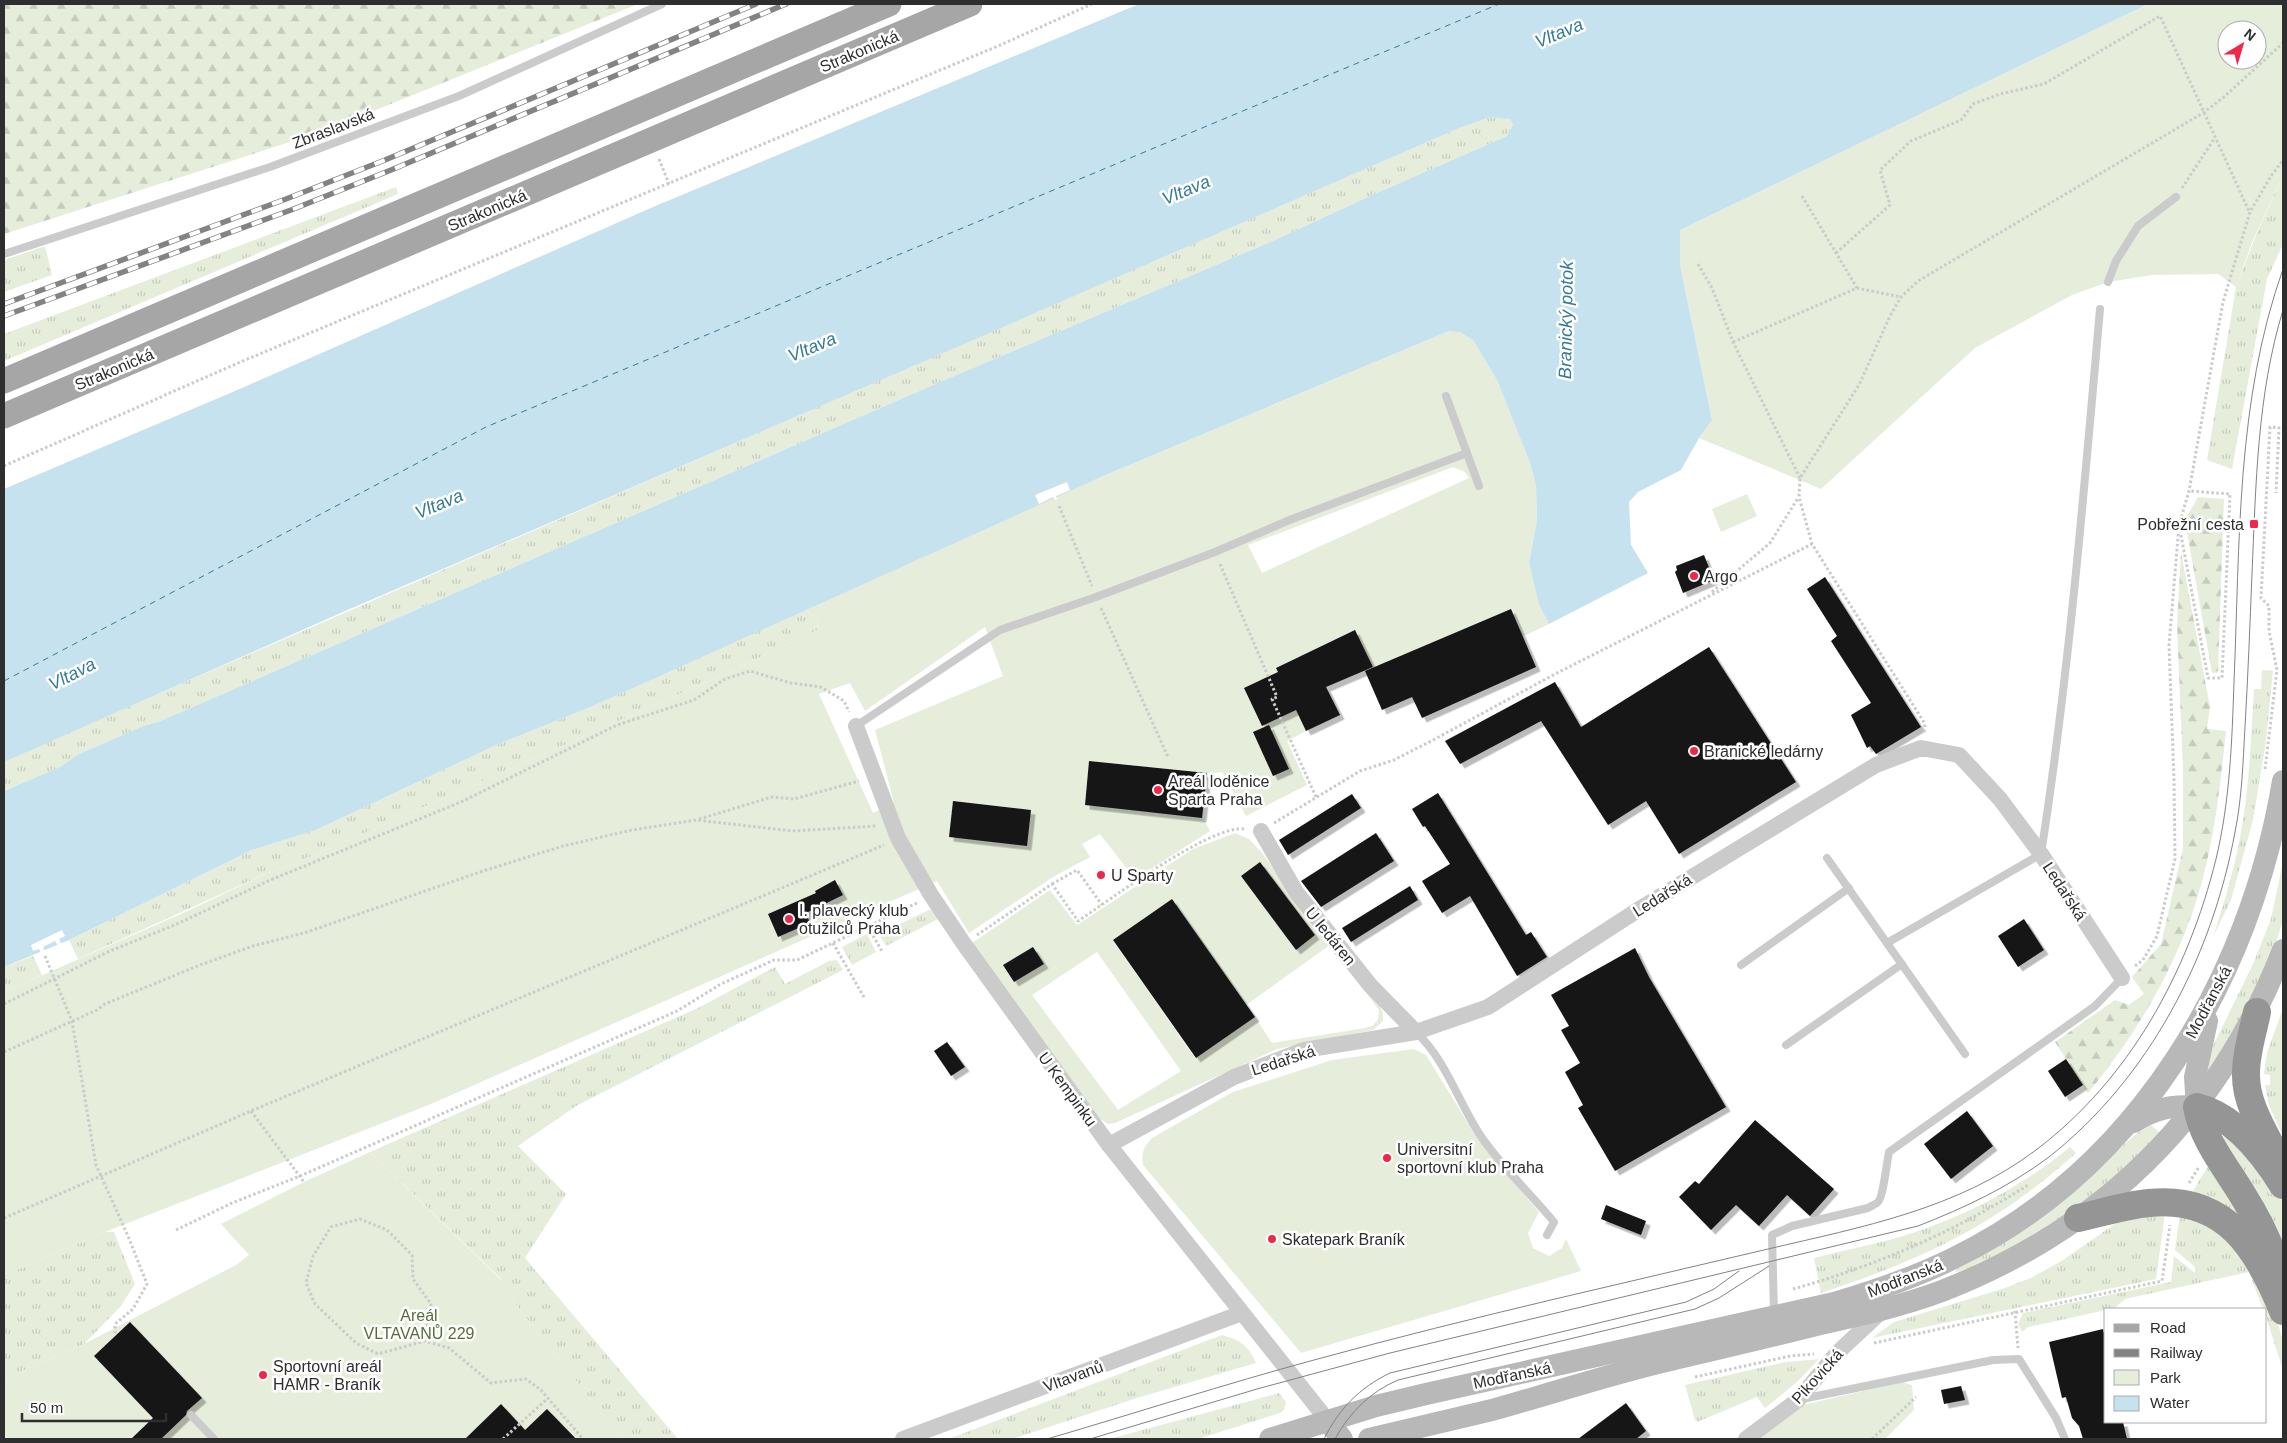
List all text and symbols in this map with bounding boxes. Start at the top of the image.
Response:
water label: Vltava [1532,14,1586,52]
north arrow [2217,20,2267,70]
text: N [2241,25,2259,44]
street label: Strakonická [817,27,901,76]
street label: Zbraslavská [290,105,377,152]
water label: Vltava [1159,171,1213,209]
street label: Strakonická [445,186,529,235]
water label: Branický potok [1555,260,1577,379]
water label: Vltava [785,328,839,366]
street label: Strakonická [72,345,156,394]
water label: Vltava [412,485,466,523]
place label: Pobřežní cesta [2137,516,2244,533]
marker: Pobřežní cesta [2248,518,2260,530]
place label: Argo [1704,568,1738,585]
marker: Argo [1688,570,1700,582]
water label: Vltava [45,654,99,694]
place label: Branické ledárny [1704,743,1823,760]
marker: Branické ledárny [1688,745,1700,757]
place label: Areál loděnice Sparta Praha [1168,773,1270,808]
marker: Areál loděnice Sparta Praha [1152,784,1164,796]
street label: Ledařská [2040,859,2090,924]
place label: U Sparty [1111,867,1173,884]
marker: U Sparty [1095,869,1107,881]
street label: Ledařská [1630,871,1695,920]
place label: I. plavecký klub otužilců Praha [799,902,908,937]
street label: U ledáren [1302,904,1359,969]
marker: I. plavecký klub otužilců Praha [783,913,795,925]
street label: Modřanská [2182,963,2235,1041]
street label: Ledařská [1249,1042,1317,1079]
street label: U Kempinku [1035,1049,1100,1130]
place label: Universitní sportovní klub Praha [1397,1141,1544,1176]
marker: Universitní sportovní klub Praha [1381,1152,1393,1164]
place label: Skatepark Braník [1282,1231,1406,1248]
marker: Skatepark Braník [1266,1233,1278,1245]
street label: Modřanská [1865,1256,1945,1301]
park label: Areál VLTAVANŮ 229 [364,1307,475,1342]
legend [2104,1308,2267,1423]
text: Road [2150,1319,2186,1336]
text: Railway [2150,1344,2203,1361]
street label: Pikovická [1788,1345,1846,1407]
place label: Sportovní areál HAMR - Braník [273,1358,382,1393]
street label: Vltavanů [1041,1358,1105,1395]
street label: Modřanská [1472,1359,1553,1392]
marker: Sportovní areál HAMR - Braník [257,1369,269,1381]
text: Park [2150,1369,2181,1386]
scale bar [22,1390,166,1422]
text: Water [2150,1394,2189,1411]
text: 50 m [30,1399,63,1416]

